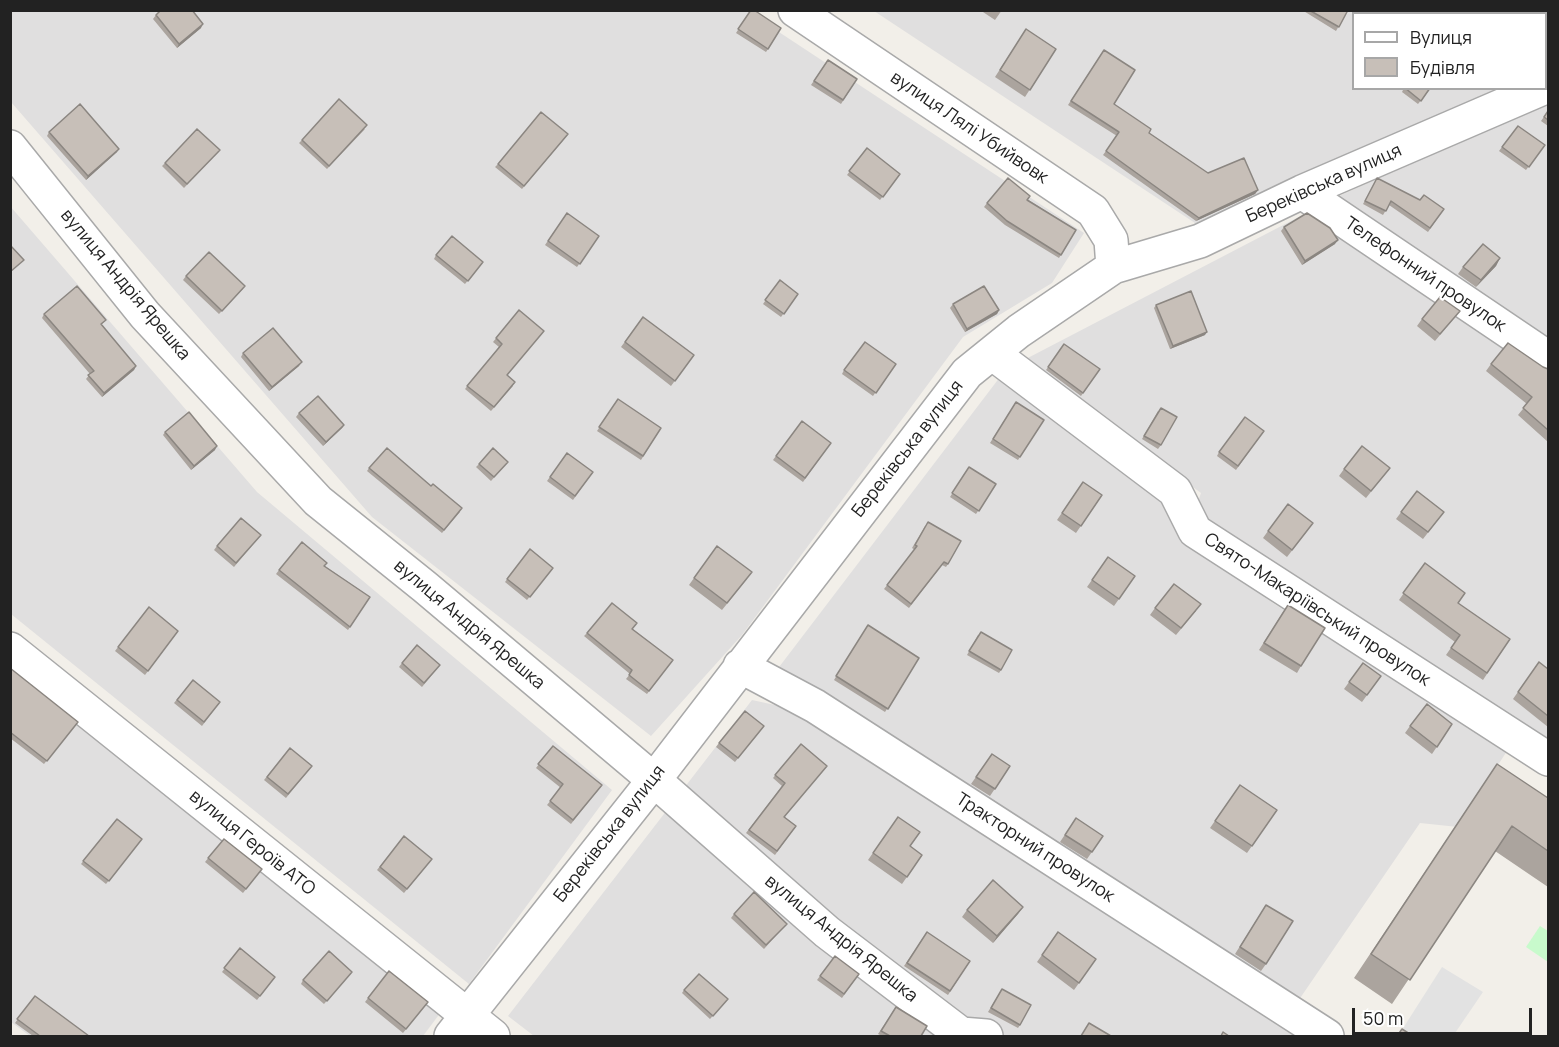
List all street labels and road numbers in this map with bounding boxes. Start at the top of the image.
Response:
street label: вулиця Лялі Убийвовк [886,67,1052,189]
street label: Береківська вулиця [1243,140,1405,228]
street label: вулиця Андрія Ярешка [56,205,194,365]
street label: Телефонний провулок [1340,213,1510,337]
street label: Береківська вулиця [848,376,968,522]
street label: Свято-Макаріївський провулок [1200,529,1434,691]
street label: вулиця Андрія Ярешка [389,556,549,694]
street label: Береківська вулиця [550,761,670,907]
street label: вулиця Героїв АТО [185,786,319,900]
street label: Тракторний провулок [952,789,1118,907]
street label: вулиця Андрія Ярешка [760,871,922,1007]

